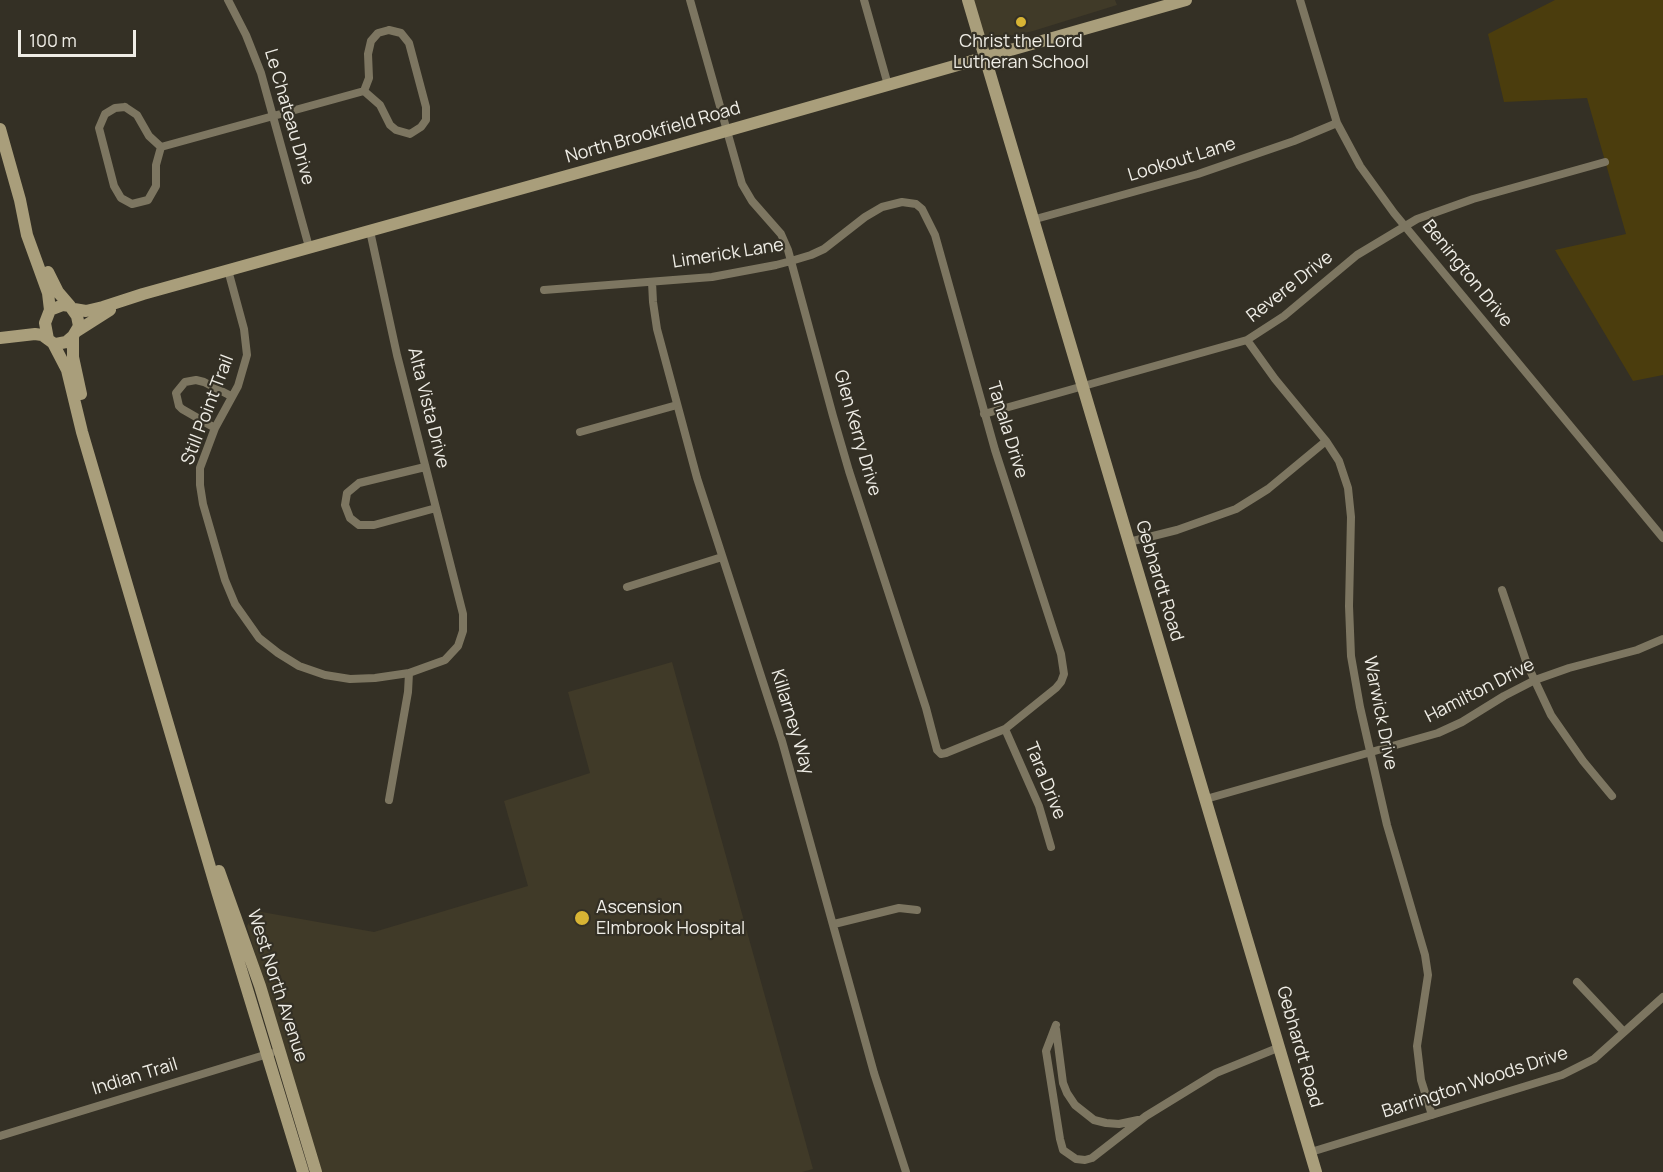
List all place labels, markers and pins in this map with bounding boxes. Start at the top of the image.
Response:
marker: Christ the Lord Lutheran School [1014,15,1028,29]
place label: Christ the Lord Lutheran School [953,31,1089,74]
place label: Ascension Elmbrook Hospital [596,897,745,940]
marker: Ascension Elmbrook Hospital [573,909,591,927]

